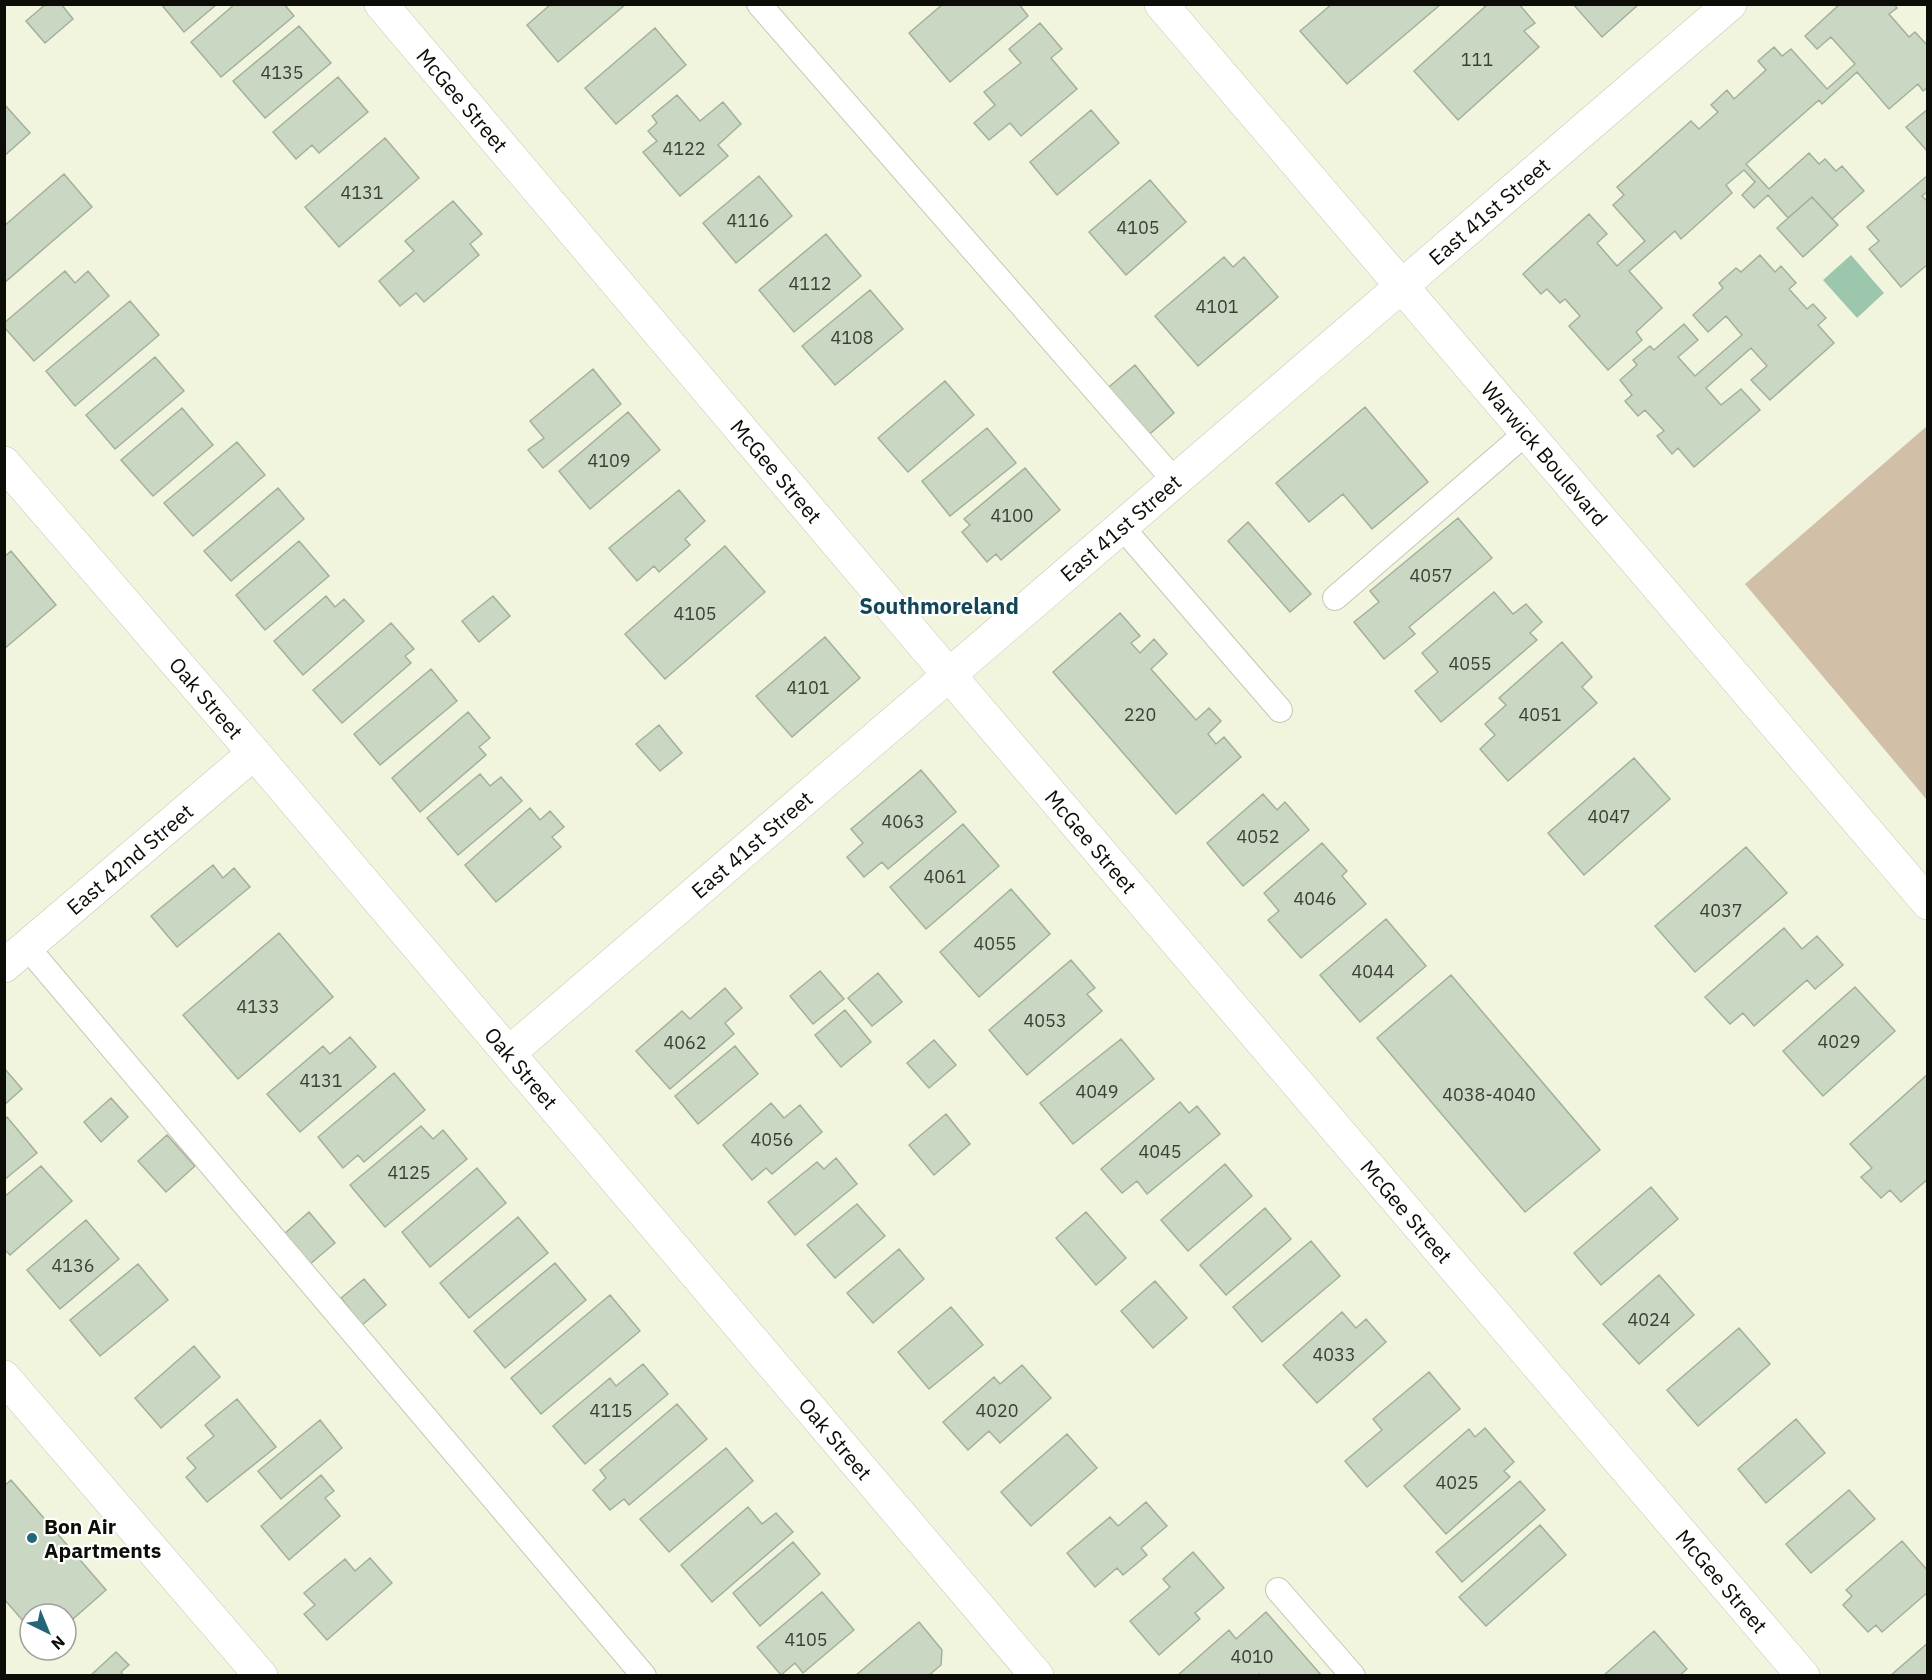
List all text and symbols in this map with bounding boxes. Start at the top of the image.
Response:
street label: McGee Street [410,42,514,158]
house number: 111 [1461,48,1493,71]
house number: 4135 [260,61,304,84]
house number: 4122 [662,137,706,160]
street label: East 41st Street [1423,151,1555,271]
house number: 4131 [340,181,384,204]
house number: 4116 [726,209,770,232]
house number: 4105 [1116,216,1160,239]
house number: 4112 [788,272,832,295]
house number: 4101 [1195,295,1239,318]
house number: 4108 [830,326,874,349]
street label: Warwick Boulevard [1475,376,1614,532]
street label: McGee Street [724,413,828,529]
house number: 4109 [587,449,631,472]
street label: East 41st Street [1054,468,1187,588]
house number: 4100 [990,504,1034,527]
house number: 4057 [1409,564,1453,587]
district label: Southmoreland [859,591,1019,620]
house number: 4105 [673,602,717,625]
street label: Oak Street [163,651,250,745]
house number: 4055 [1448,652,1492,675]
house number: 4101 [786,676,830,699]
house number: 220 [1124,703,1156,726]
house number: 4051 [1518,703,1562,726]
street label: McGee Street [1039,784,1143,899]
street label: East 41st Street [685,785,818,904]
street label: East 42nd Street [60,797,199,921]
house number: 4047 [1587,805,1631,828]
house number: 4063 [881,810,925,833]
house number: 4052 [1236,825,1280,848]
house number: 4061 [923,865,967,888]
house number: 4046 [1293,887,1337,910]
house number: 4037 [1699,899,1743,922]
house number: 4055 [973,932,1017,955]
house number: 4044 [1351,960,1395,983]
house number: 4133 [236,995,280,1018]
house number: 4053 [1023,1009,1067,1032]
street label: Oak Street [478,1021,564,1115]
house number: 4029 [1817,1030,1861,1053]
house number: 4062 [663,1031,707,1054]
house number: 4131 [299,1069,343,1092]
house number: 4049 [1075,1080,1119,1103]
house number: 4038-4040 [1442,1083,1536,1106]
house number: 4056 [750,1128,794,1151]
house number: 4045 [1138,1140,1182,1163]
street label: McGee Street [1354,1153,1459,1269]
house number: 4125 [387,1161,431,1184]
house number: 4136 [51,1254,95,1277]
house number: 4024 [1627,1308,1671,1331]
house number: 4033 [1312,1343,1356,1366]
street label: Oak Street [793,1392,879,1486]
house number: 4115 [589,1399,633,1422]
house number: 4020 [975,1399,1019,1422]
house number: 4025 [1435,1471,1479,1494]
place label: Bon Air Apartments [44,1512,161,1564]
street label: McGee Street [1670,1523,1774,1639]
marker: Bon Air Apartments [25,1531,39,1545]
north arrow [18,1602,78,1662]
house number: 4105 [784,1628,828,1651]
text: N [47,1632,69,1654]
house number: 4010 [1230,1645,1274,1668]

